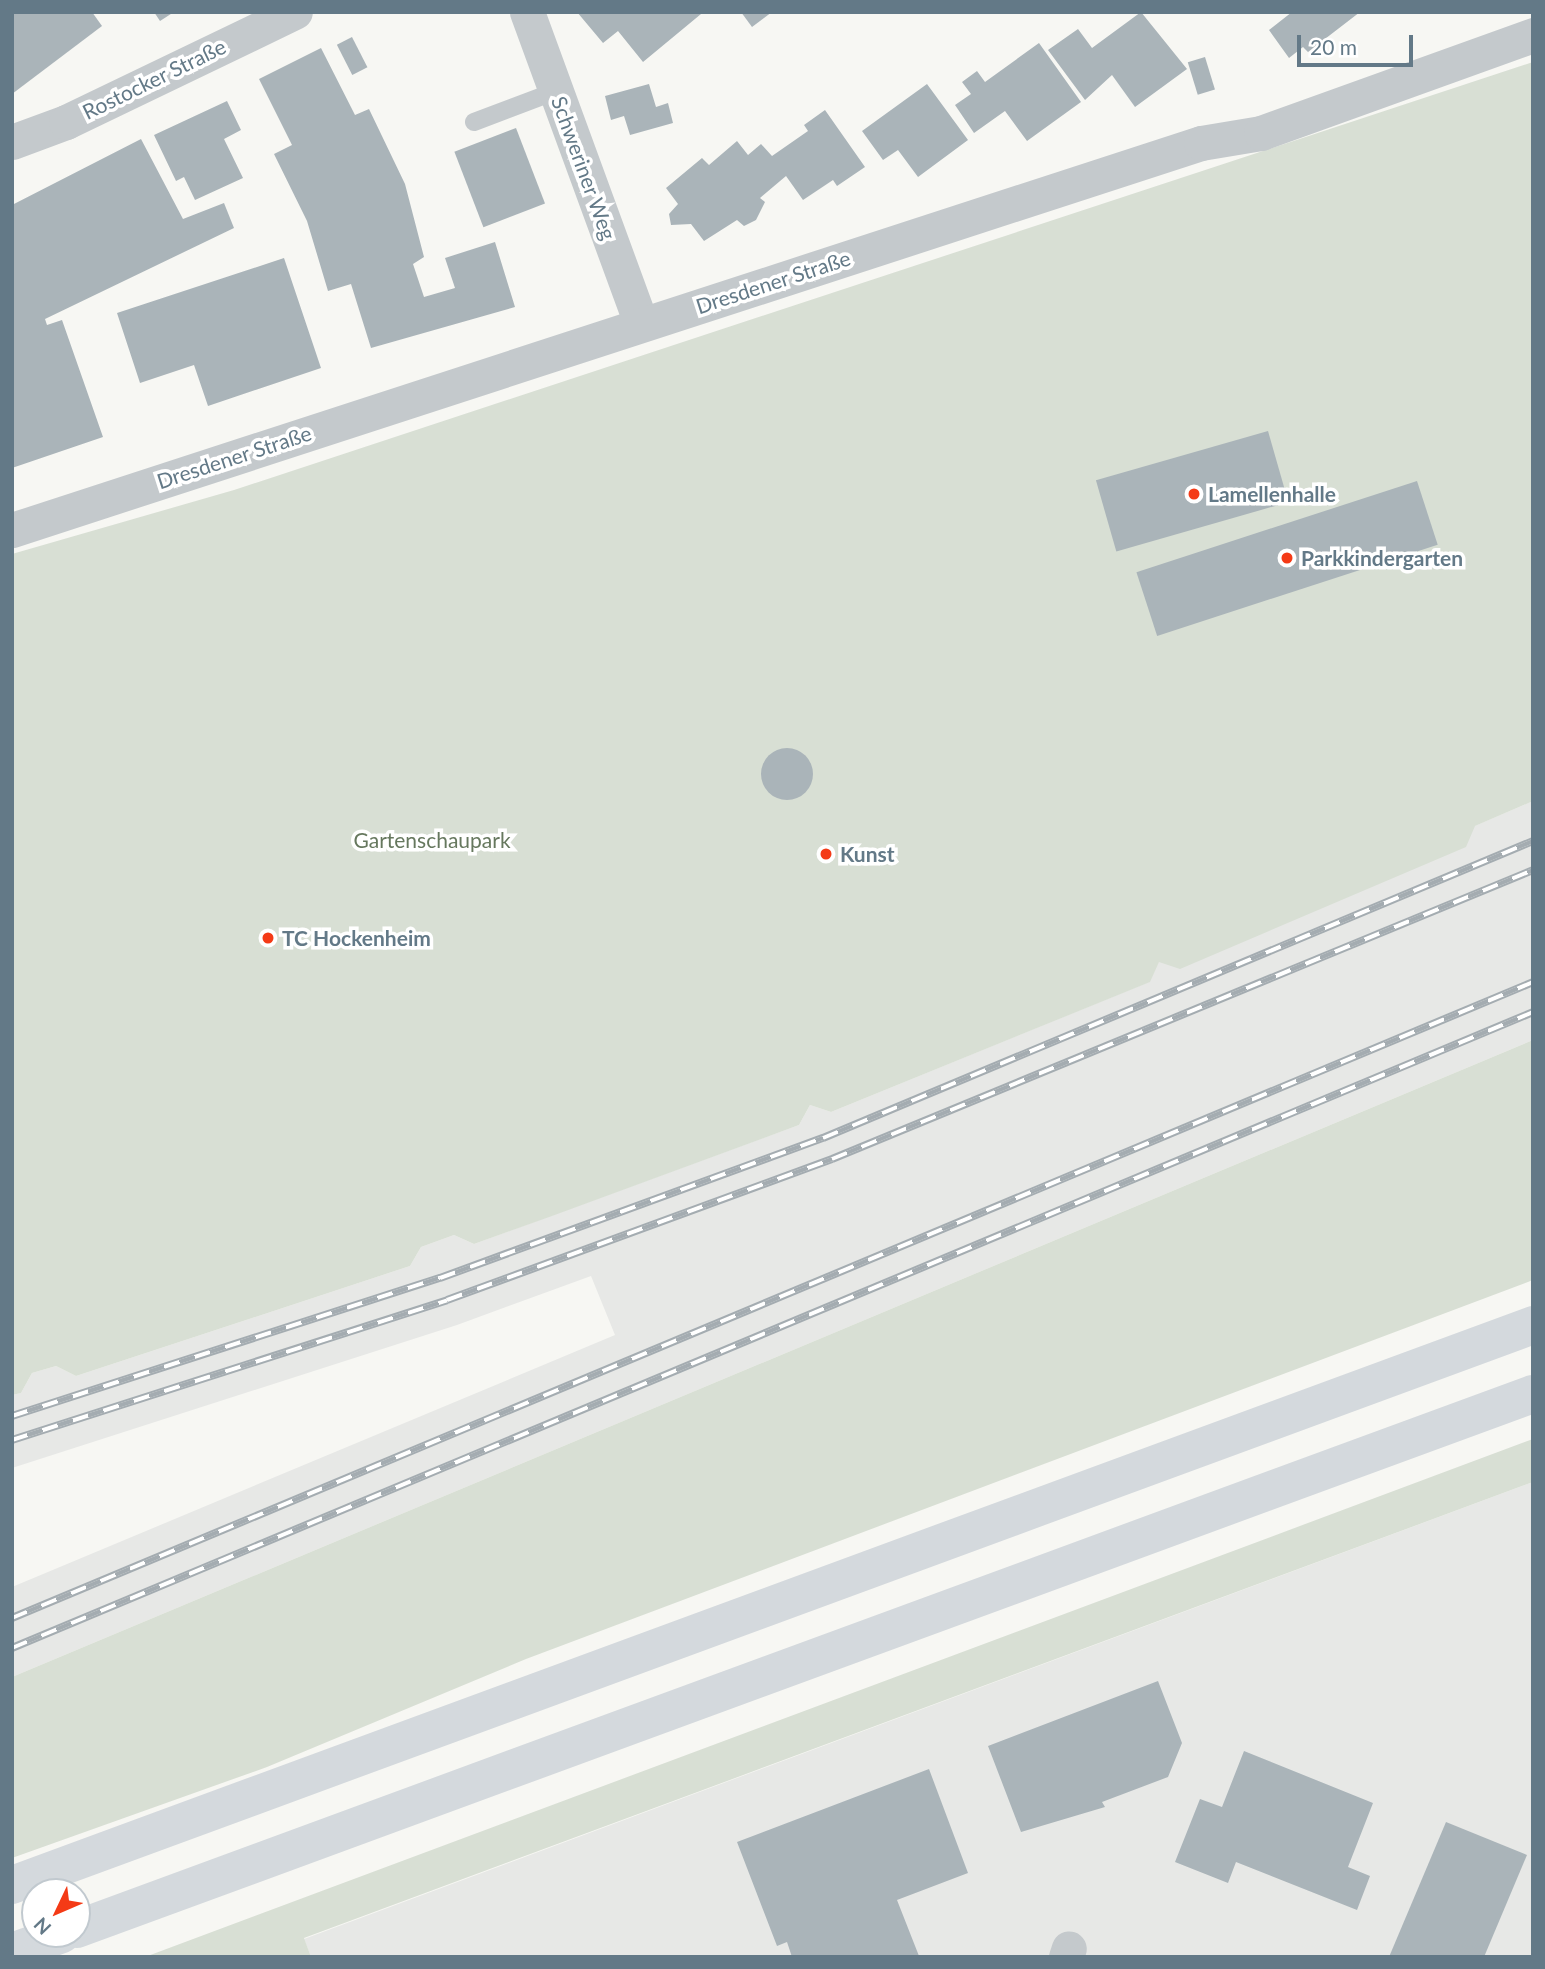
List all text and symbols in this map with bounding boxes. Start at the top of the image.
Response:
scale bar [1300,21,1416,65]
street label: Rostocker Straße [78,33,230,125]
text: 20 m [1310,34,1357,59]
street label: Schweriner Weg [546,92,622,244]
street label: Dresdener Straße [692,245,854,319]
street label: Dresdener Straße [153,420,315,494]
place label: Lamellenhalle [1208,481,1336,507]
marker: Lamellenhalle [1186,486,1202,502]
place label: Parkkindergarten [1301,545,1463,571]
marker: Parkkindergarten [1279,550,1295,566]
park label: Gartenschaupark [353,827,511,853]
place label: Kunst [840,841,895,867]
marker: Kunst [818,846,834,862]
place label: TC Hockenheim [282,925,431,951]
marker: TC Hockenheim [260,930,276,946]
north arrow [21,1878,91,1948]
text: N [29,1913,55,1940]

